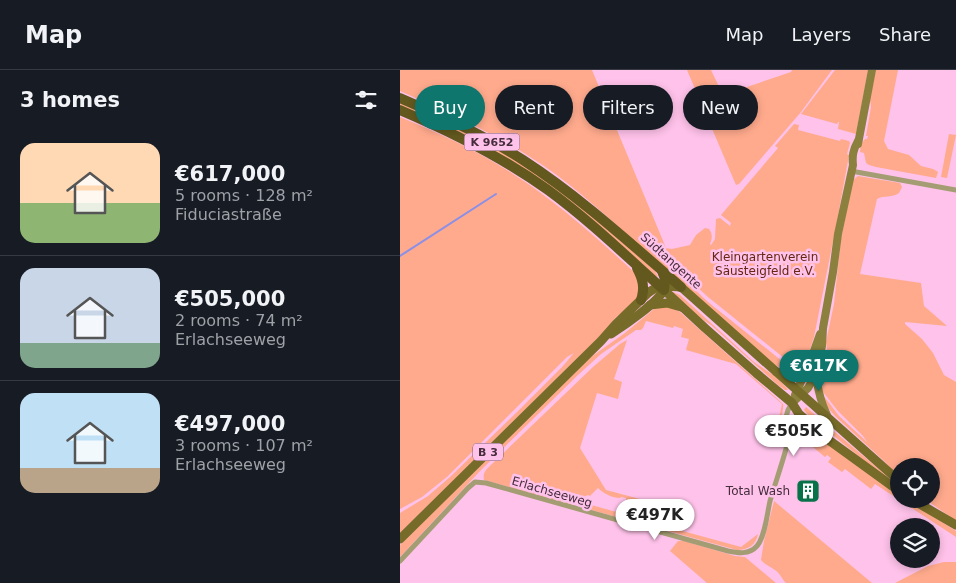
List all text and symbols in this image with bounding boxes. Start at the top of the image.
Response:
text: Map [25,21,82,49]
text: Map [725,24,763,45]
text: Layers [791,24,851,45]
text: Share [879,24,931,45]
chip: Buy [415,85,485,130]
chip: Rent [495,85,573,130]
chip: Filters [583,85,673,130]
chip: New [683,85,758,130]
icon: filters [352,86,380,114]
text: 3 homes [20,88,120,112]
road number: K 9652 [464,134,520,150]
text: €617,000 [175,162,285,186]
icon: home [60,163,120,223]
text: 5 rooms · 128 m² [175,186,313,205]
text: Fiduciastraße [175,205,282,224]
street label: Südtangente [638,230,704,292]
park label: Kleingartenverein Säusteigfeld e.V. [712,250,818,278]
text: €505,000 [175,287,285,311]
icon: home [60,288,120,348]
text: 2 rooms · 74 m² [175,311,303,330]
text: Erlachseeweg [175,330,286,349]
pin: €617K [784,350,854,392]
text: €617K [791,356,847,375]
text: €497,000 [175,412,285,436]
icon: home [60,413,120,473]
pin: €505K [759,414,829,457]
text: €505K [766,421,822,440]
text: 3 rooms · 107 m² [175,436,313,455]
road number: B 3 [473,444,503,461]
text: Erlachseeweg [175,455,286,474]
map controls [890,458,940,568]
button: locate [890,458,940,508]
street label: Erlachseeweg [510,474,594,510]
building icon: Total Wash [795,478,821,504]
place label: Total Wash [725,484,790,498]
pin: €497K [620,498,690,541]
text: €497K [627,505,683,524]
button: layers [890,518,940,568]

